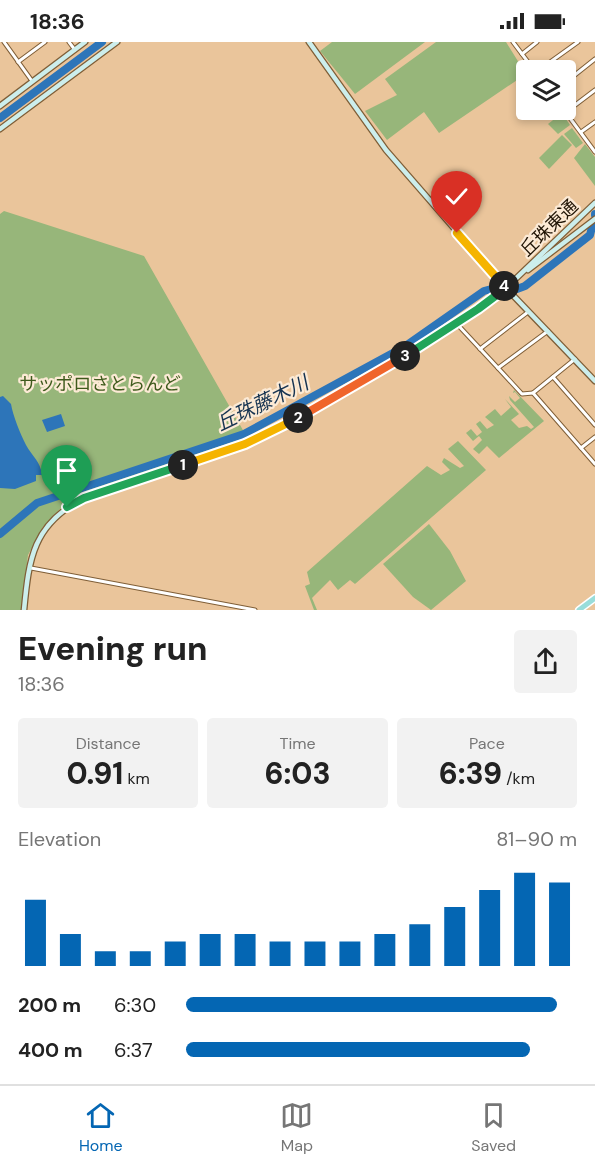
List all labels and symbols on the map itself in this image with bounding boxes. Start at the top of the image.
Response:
pin [431,171,482,233]
street label: 丘珠東通 [515,194,583,262]
pin: 4 [489,271,519,301]
pin: 3 [390,341,420,371]
water label: 丘珠藤木川 [211,369,314,437]
park label: サッポロさとらんど [19,372,181,396]
pin: 2 [283,403,313,433]
pin [41,445,92,507]
pin: 1 [168,450,198,480]

